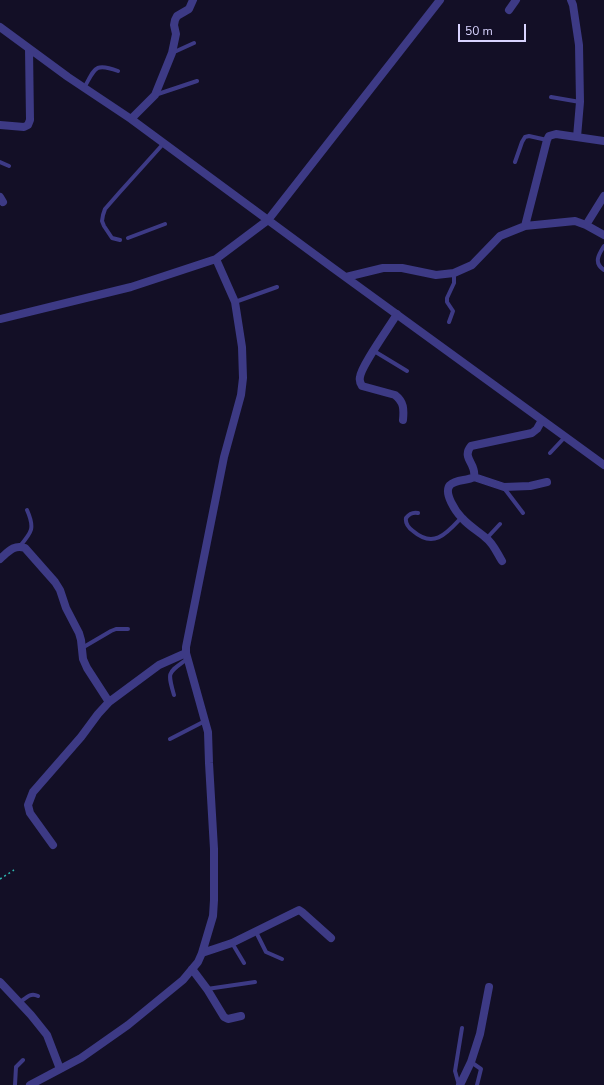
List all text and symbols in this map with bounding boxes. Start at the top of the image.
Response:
scale bar [460,16,528,42]
text: 50 m [465,23,493,39]

